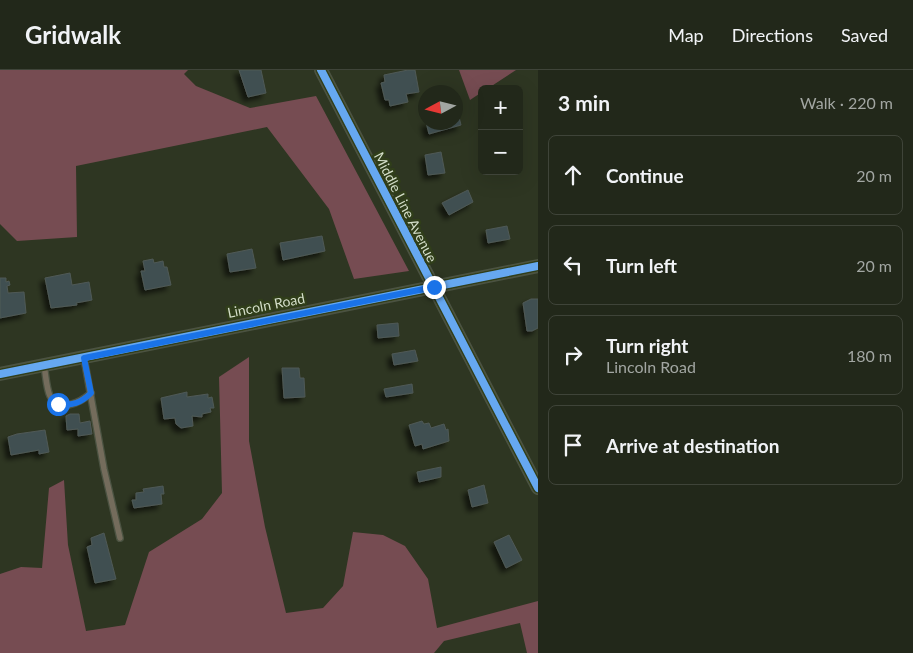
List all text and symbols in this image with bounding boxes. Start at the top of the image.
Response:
text: Gridwalk [25,20,121,49]
text: Map [668,24,704,46]
text: Directions [732,24,813,46]
text: Saved [841,24,888,46]
north arrow [418,85,463,130]
map controls [478,85,523,175]
button: + [478,85,523,130]
text: 3 min [558,90,610,115]
text: Walk · 220 m [800,93,893,112]
button: − [478,130,523,175]
street label: Middle Line Avenue [371,149,441,265]
icon: ahead [559,161,587,189]
text: Continue [606,164,684,187]
text: 20 m [856,166,892,185]
icon: left [559,251,587,279]
text: Turn left [606,254,677,277]
text: 20 m [856,256,892,275]
route end [423,276,446,299]
street label: Lincoln Road [226,289,306,321]
text: Turn right [606,334,688,357]
icon: right [559,341,587,369]
text: 180 m [847,346,892,365]
text: Lincoln Road [606,357,696,376]
route start [47,393,70,416]
icon: arrive [559,431,587,459]
text: Arrive at destination [606,434,779,457]

